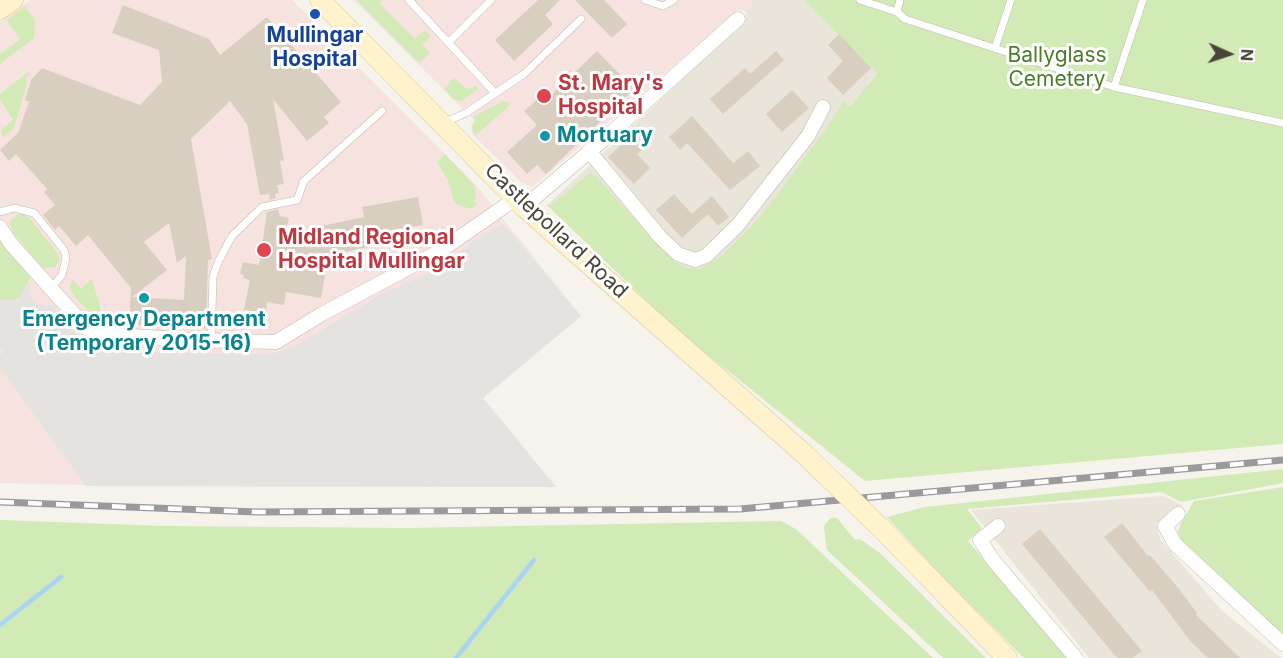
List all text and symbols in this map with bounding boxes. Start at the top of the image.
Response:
marker: Mullingar Hospital [308,7,322,21]
place label: Mullingar Hospital [267,23,363,73]
north arrow [1199,24,1259,84]
park label: Ballyglass Cemetery [1007,43,1107,93]
text: N [1237,48,1257,62]
place label: St. Mary's Hospital [558,71,663,121]
marker: St. Mary's Hospital [535,87,553,105]
place label: Mortuary [557,123,653,149]
marker: Mortuary [538,129,552,143]
street label: Castlepollard Road [479,158,633,304]
place label: Midland Regional Hospital Mullingar [278,225,465,275]
marker: Midland Regional Hospital Mullingar [255,241,273,259]
marker: Emergency Department (Temporary 2015-16) [137,291,151,305]
place label: Emergency Department (Temporary 2015-16) [22,307,266,357]

